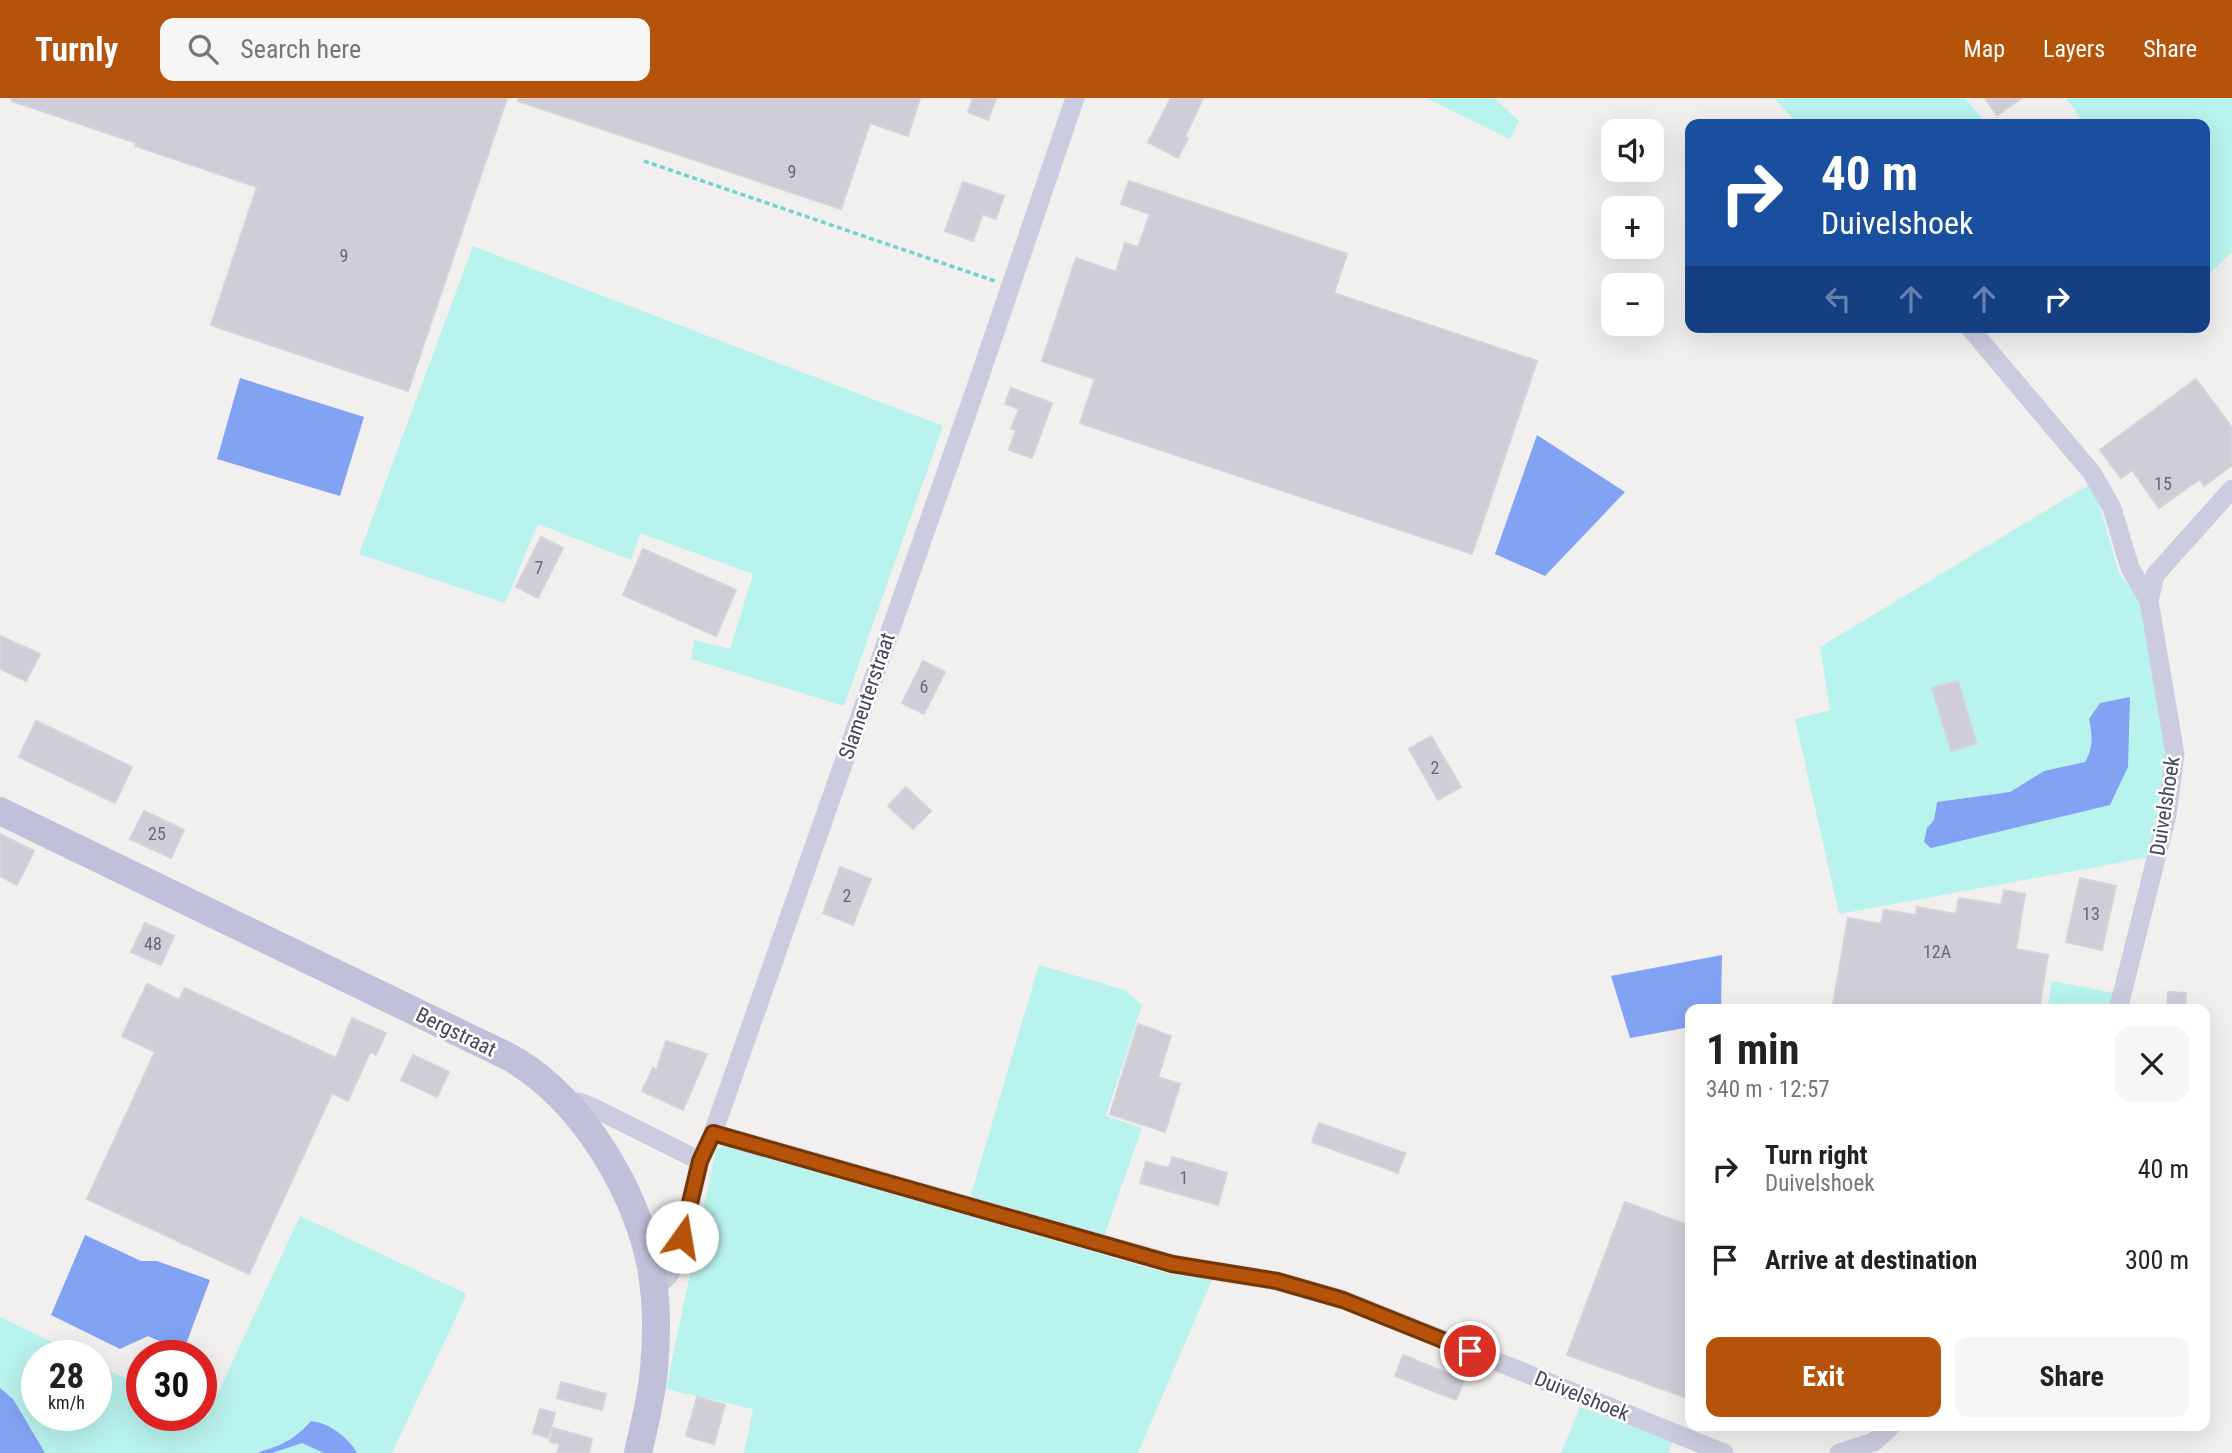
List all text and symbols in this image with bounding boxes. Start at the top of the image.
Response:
search box [160,18,650,81]
text: Turnly [35,30,118,69]
icon: search [184,30,222,68]
text: Search here [240,34,361,64]
text: Map [1964,35,2005,63]
text: Layers [2043,35,2105,63]
text: Share [2143,35,2197,63]
map controls [1601,119,1664,336]
button: sound [1601,119,1664,182]
text: 40 m [1821,145,1918,202]
icon: right [1706,147,1797,238]
house number: 9 [788,161,796,182]
button: + [1601,196,1664,259]
text: Duivelshoek [1821,204,1973,242]
house number: 9 [340,245,348,266]
button: − [1601,273,1664,336]
icon: left [1819,280,1857,318]
icon: ahead [1892,280,1930,318]
icon: ahead [1965,280,2003,318]
icon: right [2038,280,2076,318]
house number: 15 [2154,473,2172,494]
house number: 7 [535,557,544,578]
street label: Slameuterstraat [834,630,900,762]
house number: 6 [920,676,928,697]
street label: Duivelshoek [2145,754,2185,857]
house number: 2 [1431,757,1440,778]
house number: 25 [148,823,166,844]
house number: 2 [843,885,852,906]
house number: 13 [2082,903,2100,924]
house number: 48 [144,933,162,954]
house number: 12A [1923,941,1952,962]
street label: Bergstraat [412,1002,500,1062]
text: 1 min [1706,1025,1799,1074]
button: close [2115,1027,2189,1101]
text: 340 m · 12:57 [1706,1076,1830,1103]
text: Turn right [1765,1140,1867,1170]
icon: right [1706,1150,1744,1188]
text: 40 m [2138,1154,2189,1184]
house number: 1 [1180,1167,1188,1188]
text: Duivelshoek [1765,1170,1875,1197]
position arrow [645,1200,719,1274]
icon: arrive [1706,1241,1744,1279]
text: Arrive at destination [1765,1245,1977,1275]
text: 300 m [2125,1245,2189,1275]
pin [1440,1321,1500,1381]
icon: arrive [1451,1332,1489,1370]
button: Exit [1706,1337,1941,1417]
button: Share [1955,1337,2189,1417]
speed limit sign: 30 [126,1340,217,1431]
text: 28 [49,1356,84,1397]
street label: Duivelshoek [1531,1366,1633,1426]
text: km/h [48,1392,85,1413]

